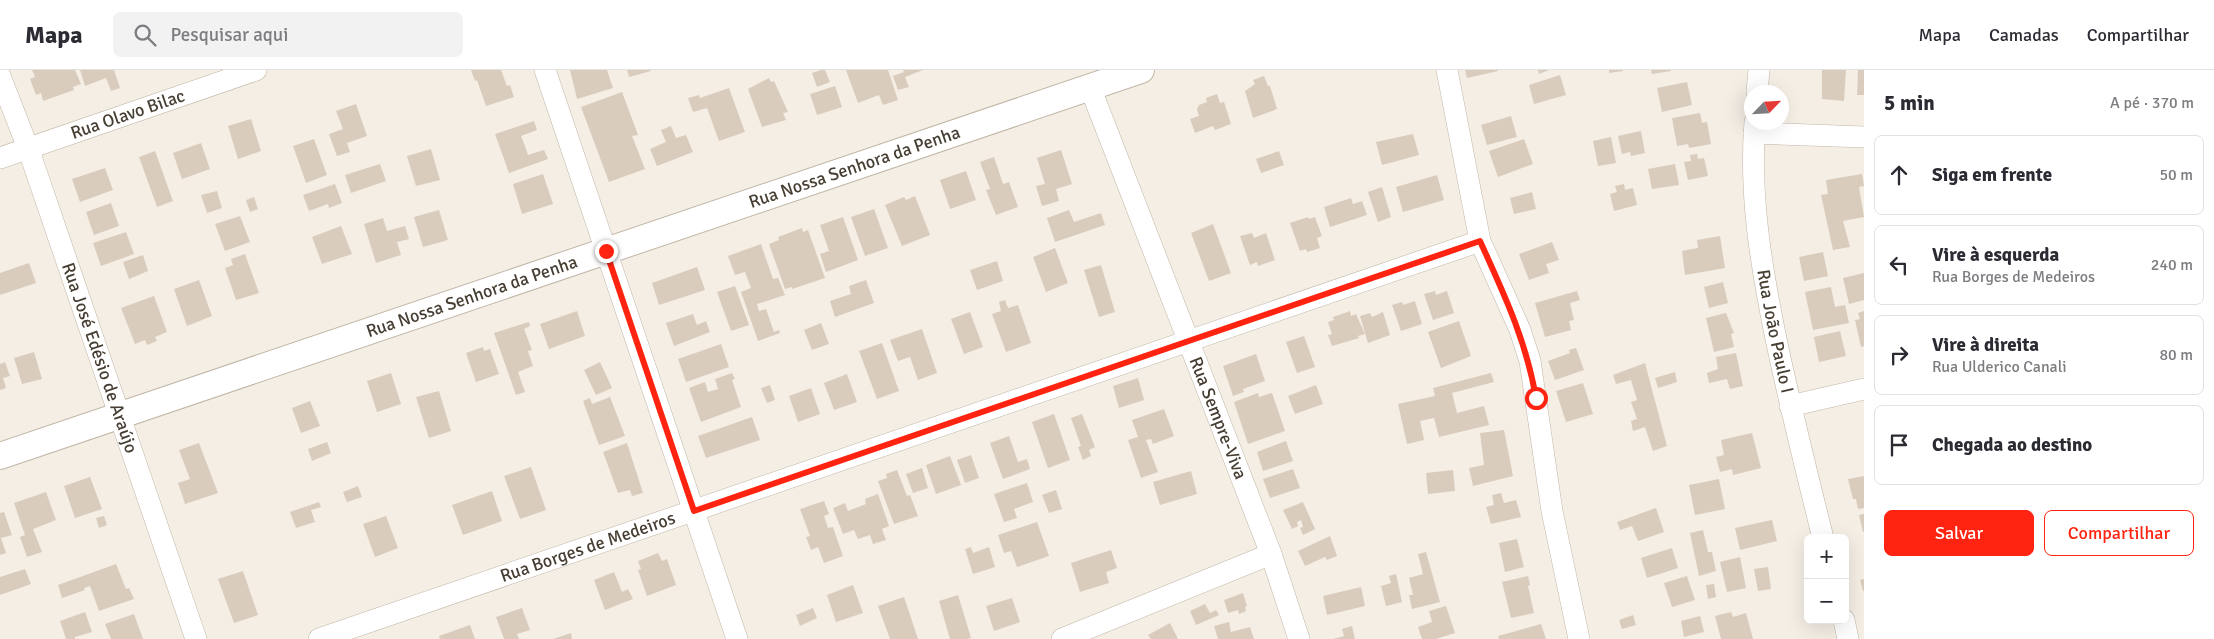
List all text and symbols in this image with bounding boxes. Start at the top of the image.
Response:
search box [113,12,463,57]
text: Mapa [25,20,83,50]
icon: search [131,21,159,49]
text: Pesquisar aqui [171,23,288,47]
text: Mapa [1919,24,1961,46]
text: Camadas [1989,24,2059,46]
text: Compartilhar [2087,24,2189,46]
street label: Rua Olavo Bilac [68,84,188,144]
north arrow [1744,85,1789,130]
text: 5 min [1884,90,1935,116]
text: A pé · 370 m [2110,93,2194,113]
street label: Rua Nossa Senhora da Penha [746,121,963,213]
icon: ahead [1885,161,1913,189]
text: Siga em frente [1932,163,2052,187]
text: 50 m [2159,165,2193,185]
route end [595,240,618,263]
text: Vire à esquerda [1932,243,2059,267]
street label: Rua Nossa Senhora da Penha [363,250,580,342]
icon: left [1885,251,1913,279]
text: 240 m [2151,255,2193,275]
street label: Rua José Edésio de Araújo [57,260,143,456]
text: Rua Borges de Medeiros [1932,267,2095,287]
street label: Rua João Paulo I [1752,268,1799,395]
text: Vire à direita [1932,333,2039,357]
icon: right [1885,341,1913,369]
text: 80 m [2159,345,2193,365]
street label: Rua Sempre-Viva [1185,354,1252,482]
text: Rua Ulderico Canali [1932,357,2067,377]
route start [1525,387,1548,410]
icon: arrive [1885,431,1913,459]
text: Chegada ao destino [1932,433,2092,457]
street label: Rua Borges de Medeiros [497,507,678,587]
button: Salvar [1884,510,2034,556]
button: Compartilhar [2044,510,2194,556]
map controls [1804,534,1849,624]
button: + [1804,534,1849,579]
button: − [1804,579,1849,624]

